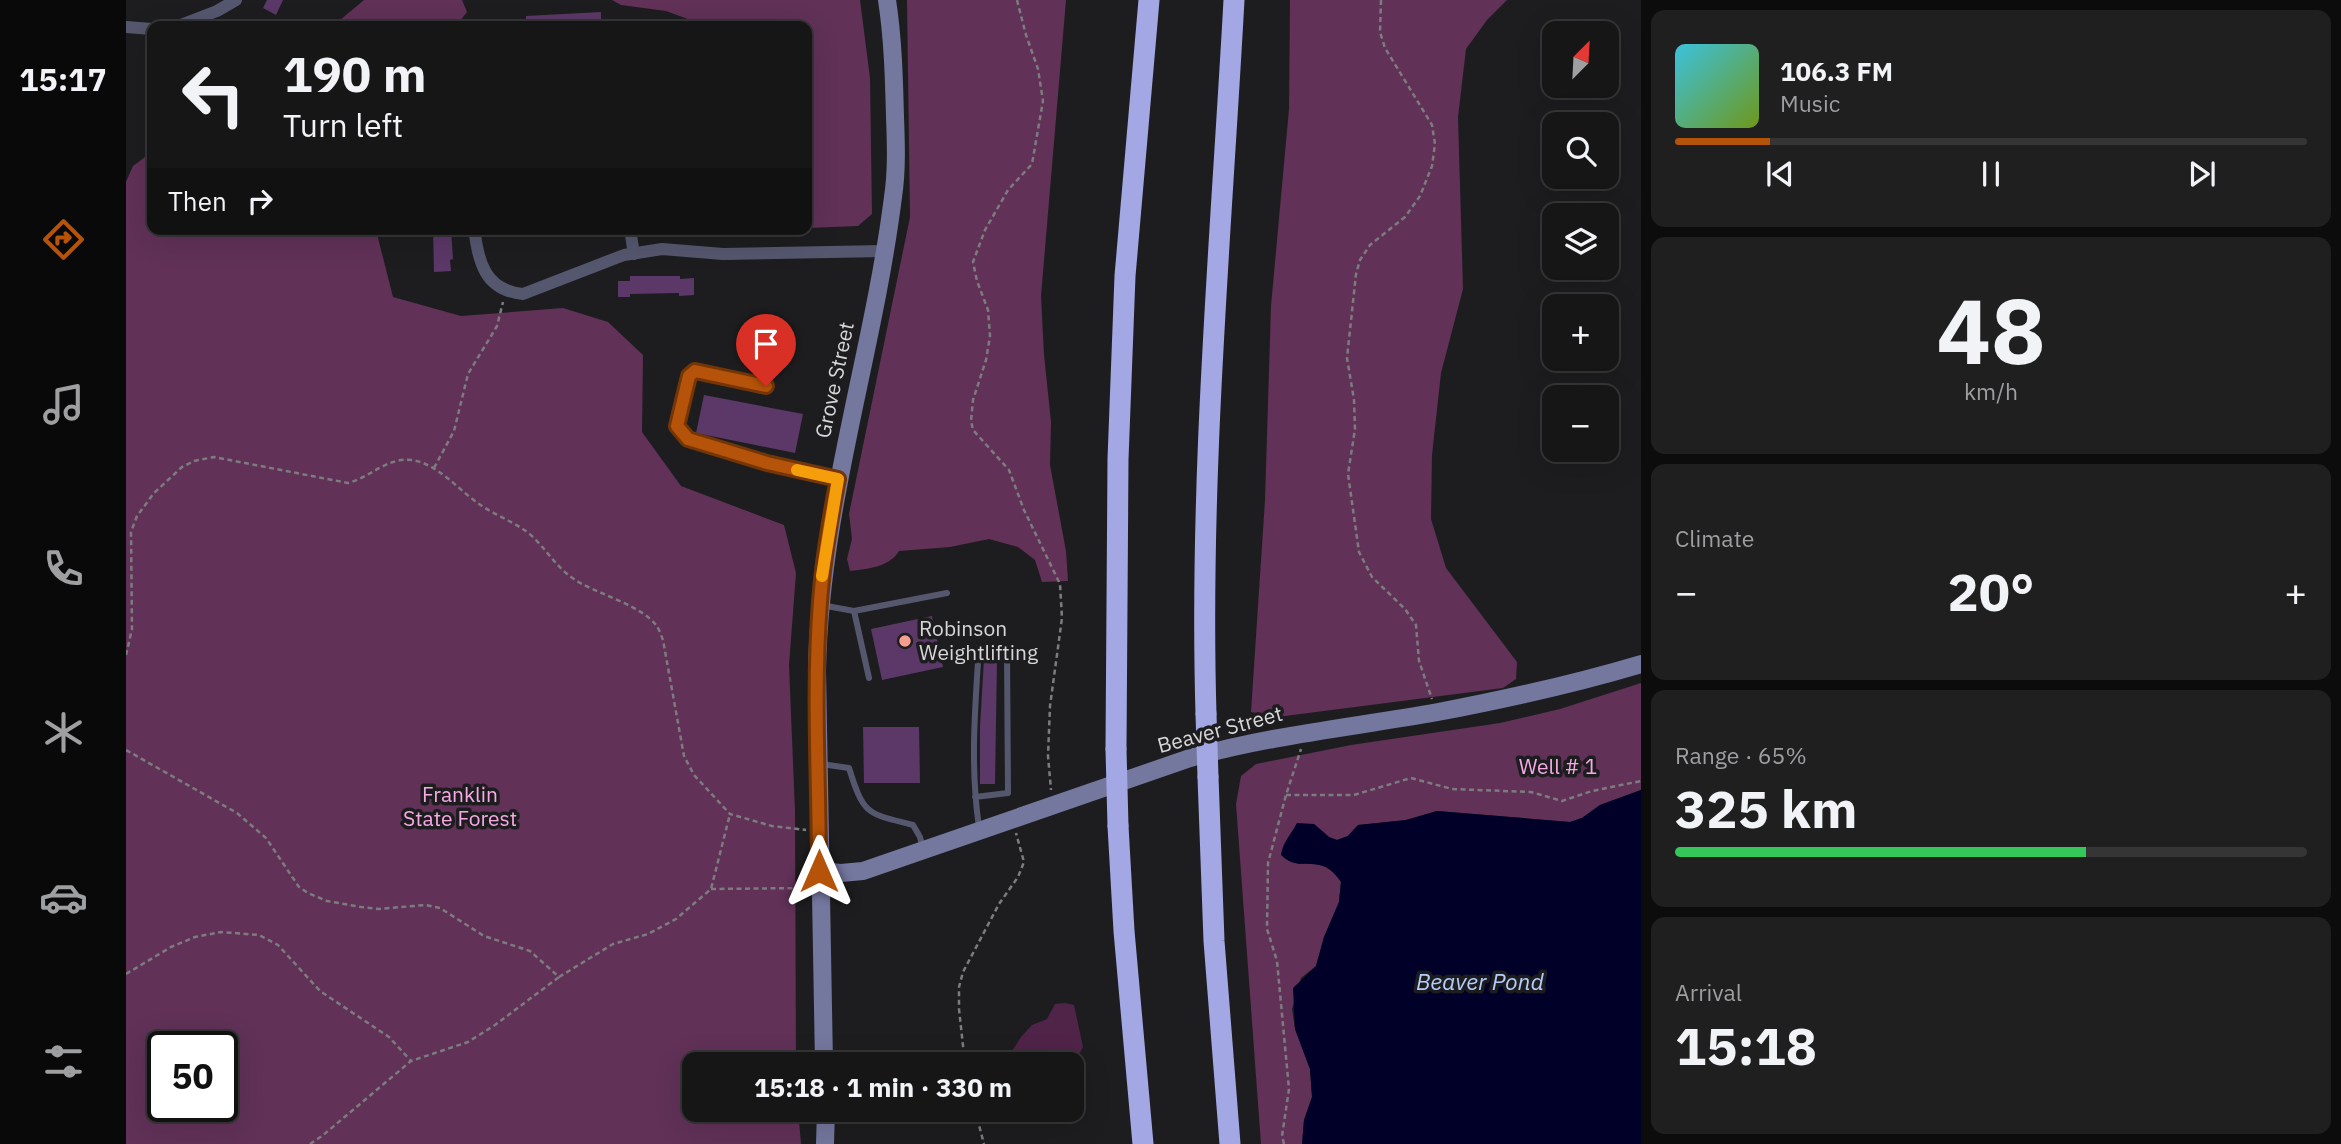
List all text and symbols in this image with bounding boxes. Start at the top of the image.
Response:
north arrow [1542,21,1619,98]
map controls [1542,21,1619,462]
text: 190 m [283,42,427,105]
icon: left [168,49,259,140]
text: 106.3 FM [1780,54,1893,88]
text: 15:17 [19,58,107,100]
text: Music [1780,88,1840,118]
text: Turn left [283,104,403,146]
button: search [1542,112,1619,189]
icon: previous [1761,155,1799,193]
icon: pause [1972,155,2010,193]
icon: next [2183,155,2221,193]
icon: right [241,182,279,220]
text: Then [168,184,227,218]
button: layers [1542,203,1619,280]
icon: directions [39,215,88,264]
text: 48 [1936,271,2046,389]
button: + [1542,294,1619,371]
pin [736,314,796,386]
street label: Grove Street [808,319,860,440]
icon: arrive [747,325,785,363]
text: km/h [1964,376,2018,406]
icon: music [39,380,88,429]
button: − [1542,385,1619,462]
text: Climate [1675,523,1754,553]
icon: phone [39,544,88,593]
text: 20° [1948,558,2034,625]
text: − [1675,567,1698,616]
text: + [2284,567,2307,616]
place label: Robinson Weightlifting [919,614,1038,666]
marker: Robinson Weightlifting [897,633,913,649]
street label: Beaver Street [1154,699,1285,759]
icon: climate [39,708,88,757]
text: Range · 65% [1675,740,1807,770]
park label: Well # 1 [1519,752,1597,780]
text: 325 km [1675,775,1857,842]
park label: Franklin State Forest [403,780,517,832]
position arrow [782,834,856,908]
icon: car [39,873,88,922]
water label: Beaver Pond [1416,966,1545,996]
text: Arrival [1675,977,1742,1007]
text: 15:18 [1675,1012,1817,1079]
speed limit sign: 50 [147,1031,238,1122]
icon: filters [39,1037,88,1086]
text: 15:18 · 1 min · 330 m [754,1070,1012,1104]

